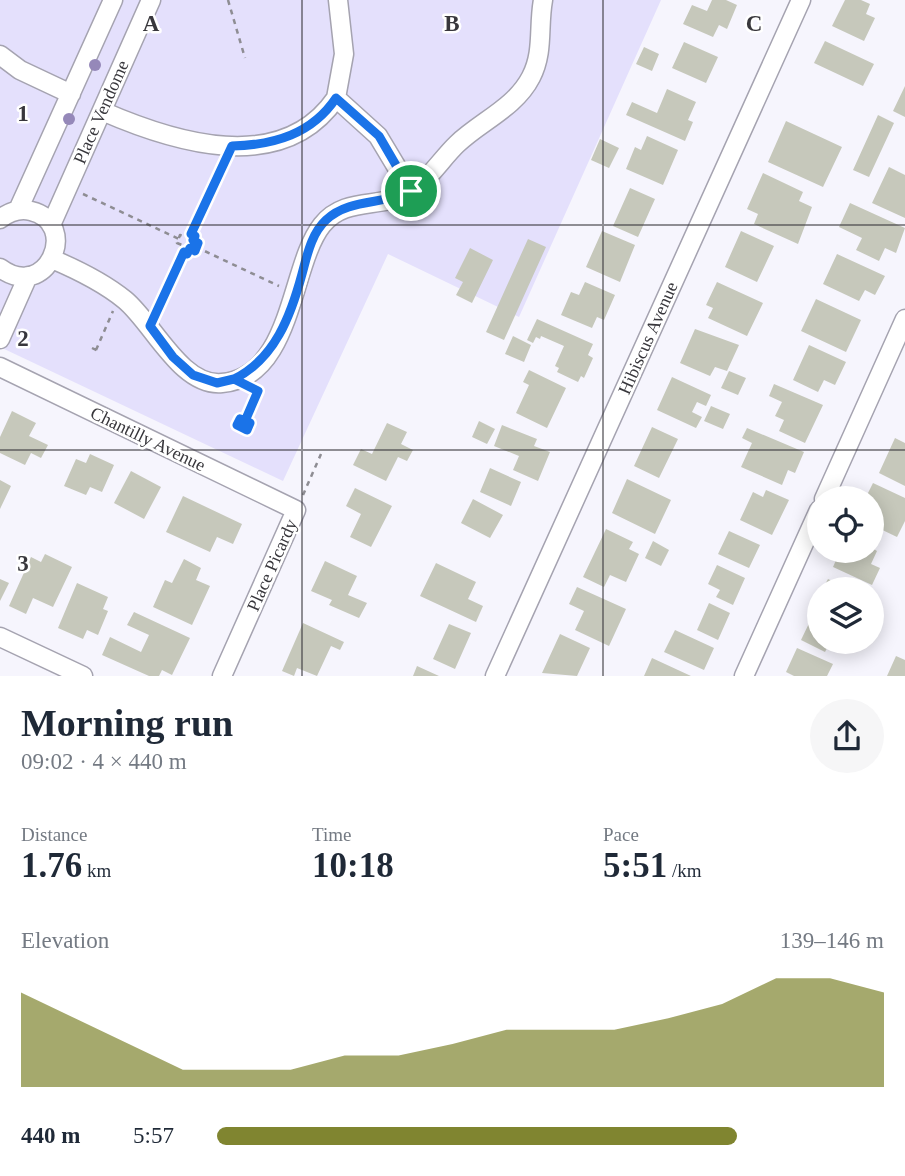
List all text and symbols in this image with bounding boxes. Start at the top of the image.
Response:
text: A [143,11,160,36]
text: B [444,11,460,36]
text: C [746,11,762,36]
street label: Place Vendome [69,57,133,167]
text: 1 [17,101,29,126]
pin [381,161,441,221]
icon: arrive [392,172,430,210]
street label: Hibiscus Avenue [614,279,682,397]
text: 2 [17,326,29,351]
street label: Chantilly Avenue [87,403,209,475]
map controls [807,486,884,654]
button: locate [807,486,884,563]
street label: Place Picardy [243,516,301,614]
text: 3 [17,551,29,576]
button: layers [807,577,884,654]
button: share [810,699,884,773]
text: Morning run [21,702,233,744]
text: 09:02 · 4 × 440 m [21,749,187,774]
text: Distance [21,824,87,845]
text: Time [312,824,351,845]
text: Pace [603,824,639,845]
text: 1.76 [21,846,82,885]
text: 10:18 [312,846,394,885]
text: 5:51 [603,846,667,885]
text: km [82,860,111,881]
text: /km [667,860,701,881]
text: Elevation [21,928,109,953]
text: 139–146 m [780,928,884,953]
text: 440 m [21,1123,80,1148]
text: 5:57 [133,1123,174,1148]

